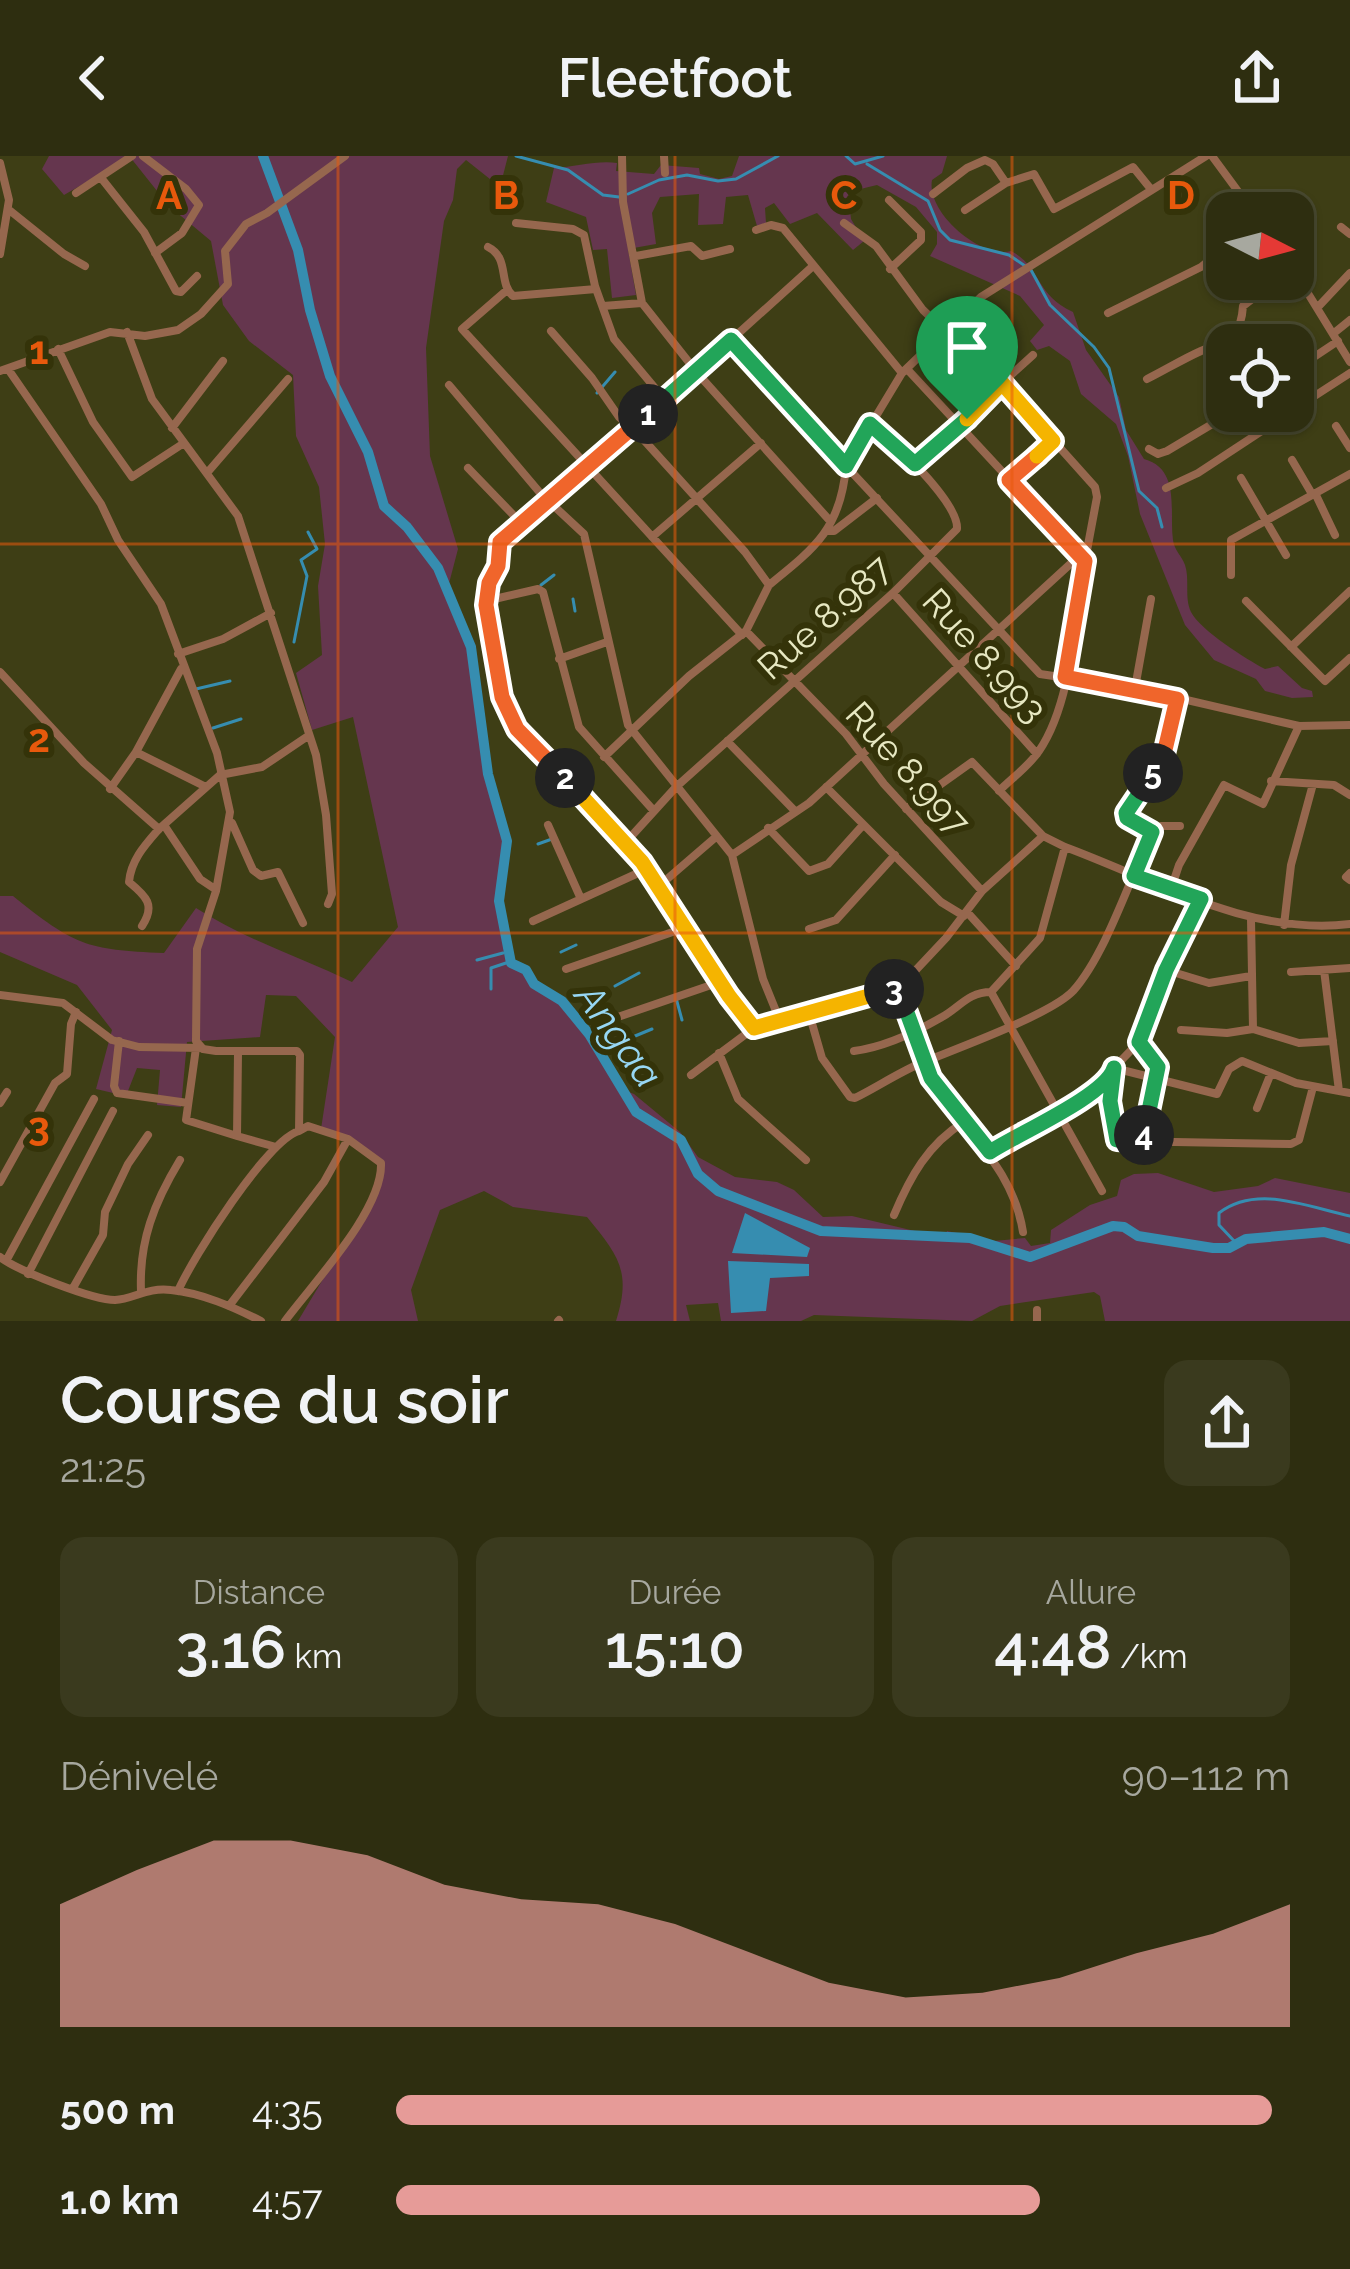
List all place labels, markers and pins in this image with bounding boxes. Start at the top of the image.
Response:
pin [916,296,1018,419]
pin: 1 [618,384,678,444]
pin: 5 [1123,743,1183,803]
pin: 2 [535,748,595,808]
pin: 3 [864,959,924,1019]
pin: 4 [1114,1105,1174,1165]

